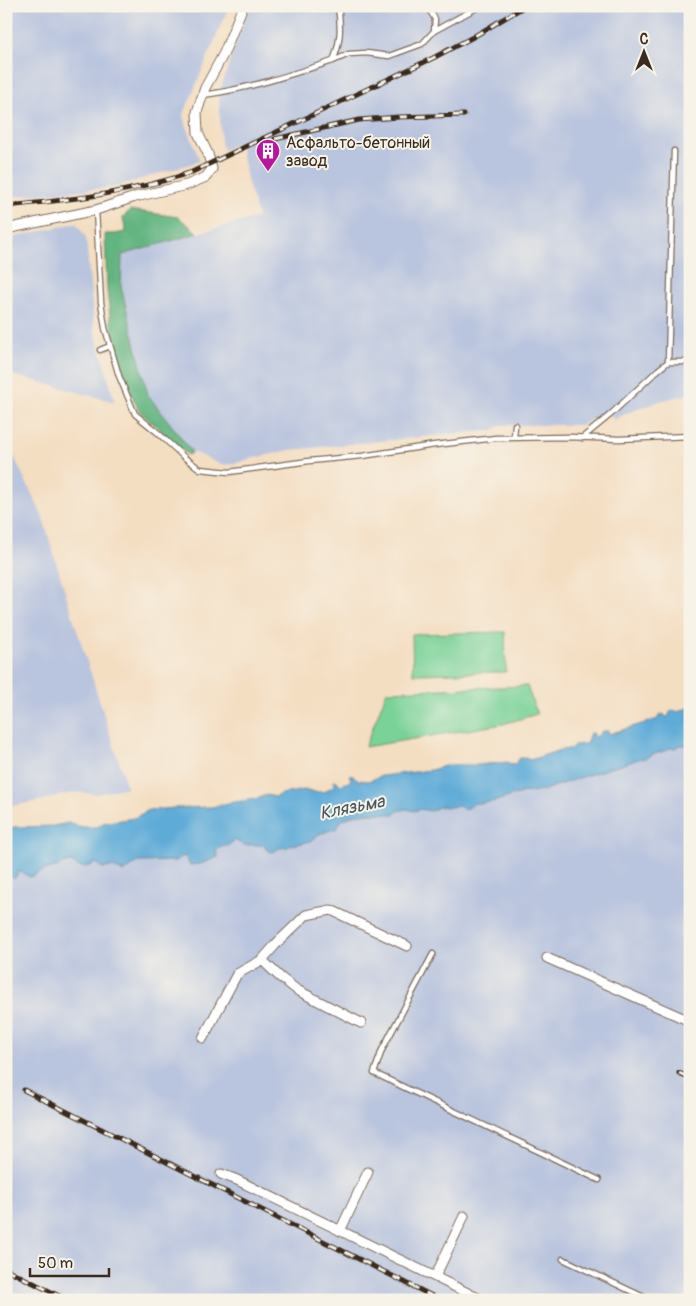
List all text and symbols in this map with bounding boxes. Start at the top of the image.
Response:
north arrow [618,28,668,78]
text: С [640,31,649,48]
place label: Асфальто-бетонный завод [286,133,430,171]
building icon: Асфальто-бетонный завод [255,138,281,172]
water label: Клязьма [318,790,388,825]
scale bar [30,1246,109,1278]
text: 50 m [38,1254,73,1273]

